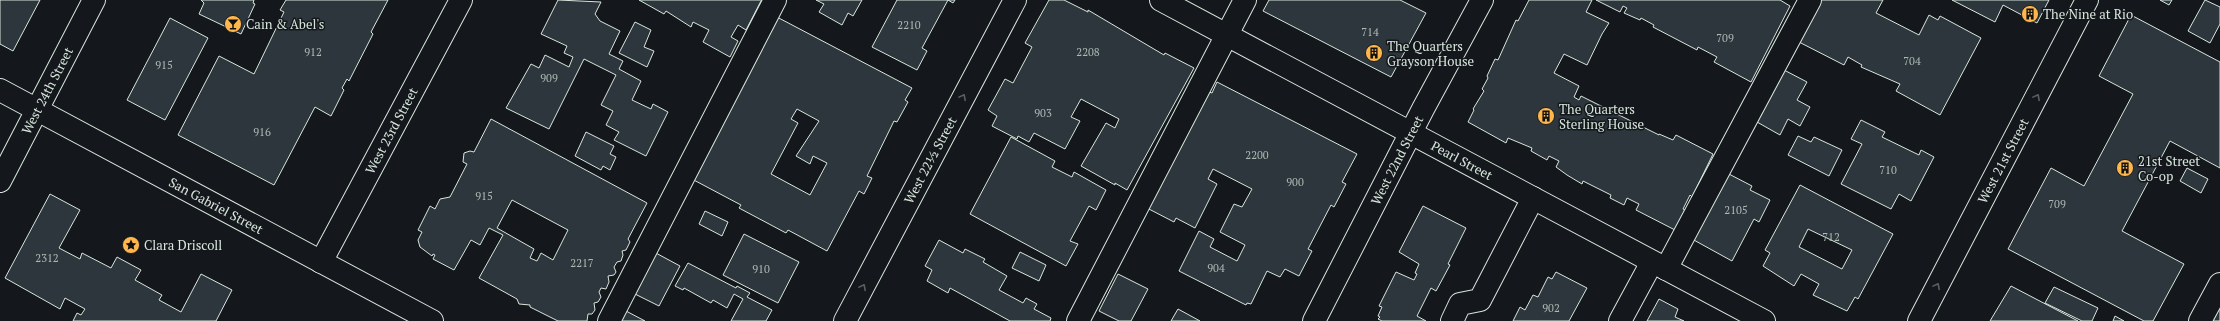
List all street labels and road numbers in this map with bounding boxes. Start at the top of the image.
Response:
street label: West 24th Street [17,44,77,137]
street label: West 23rd Street [361,84,422,177]
street label: West 22nd Street [1366,112,1427,208]
street label: West 22½ Street [899,113,961,207]
street label: West 21st Street [1973,115,2033,206]
street label: Pearl Street [1428,136,1496,184]
street label: San Gabriel Street [166,173,266,238]

